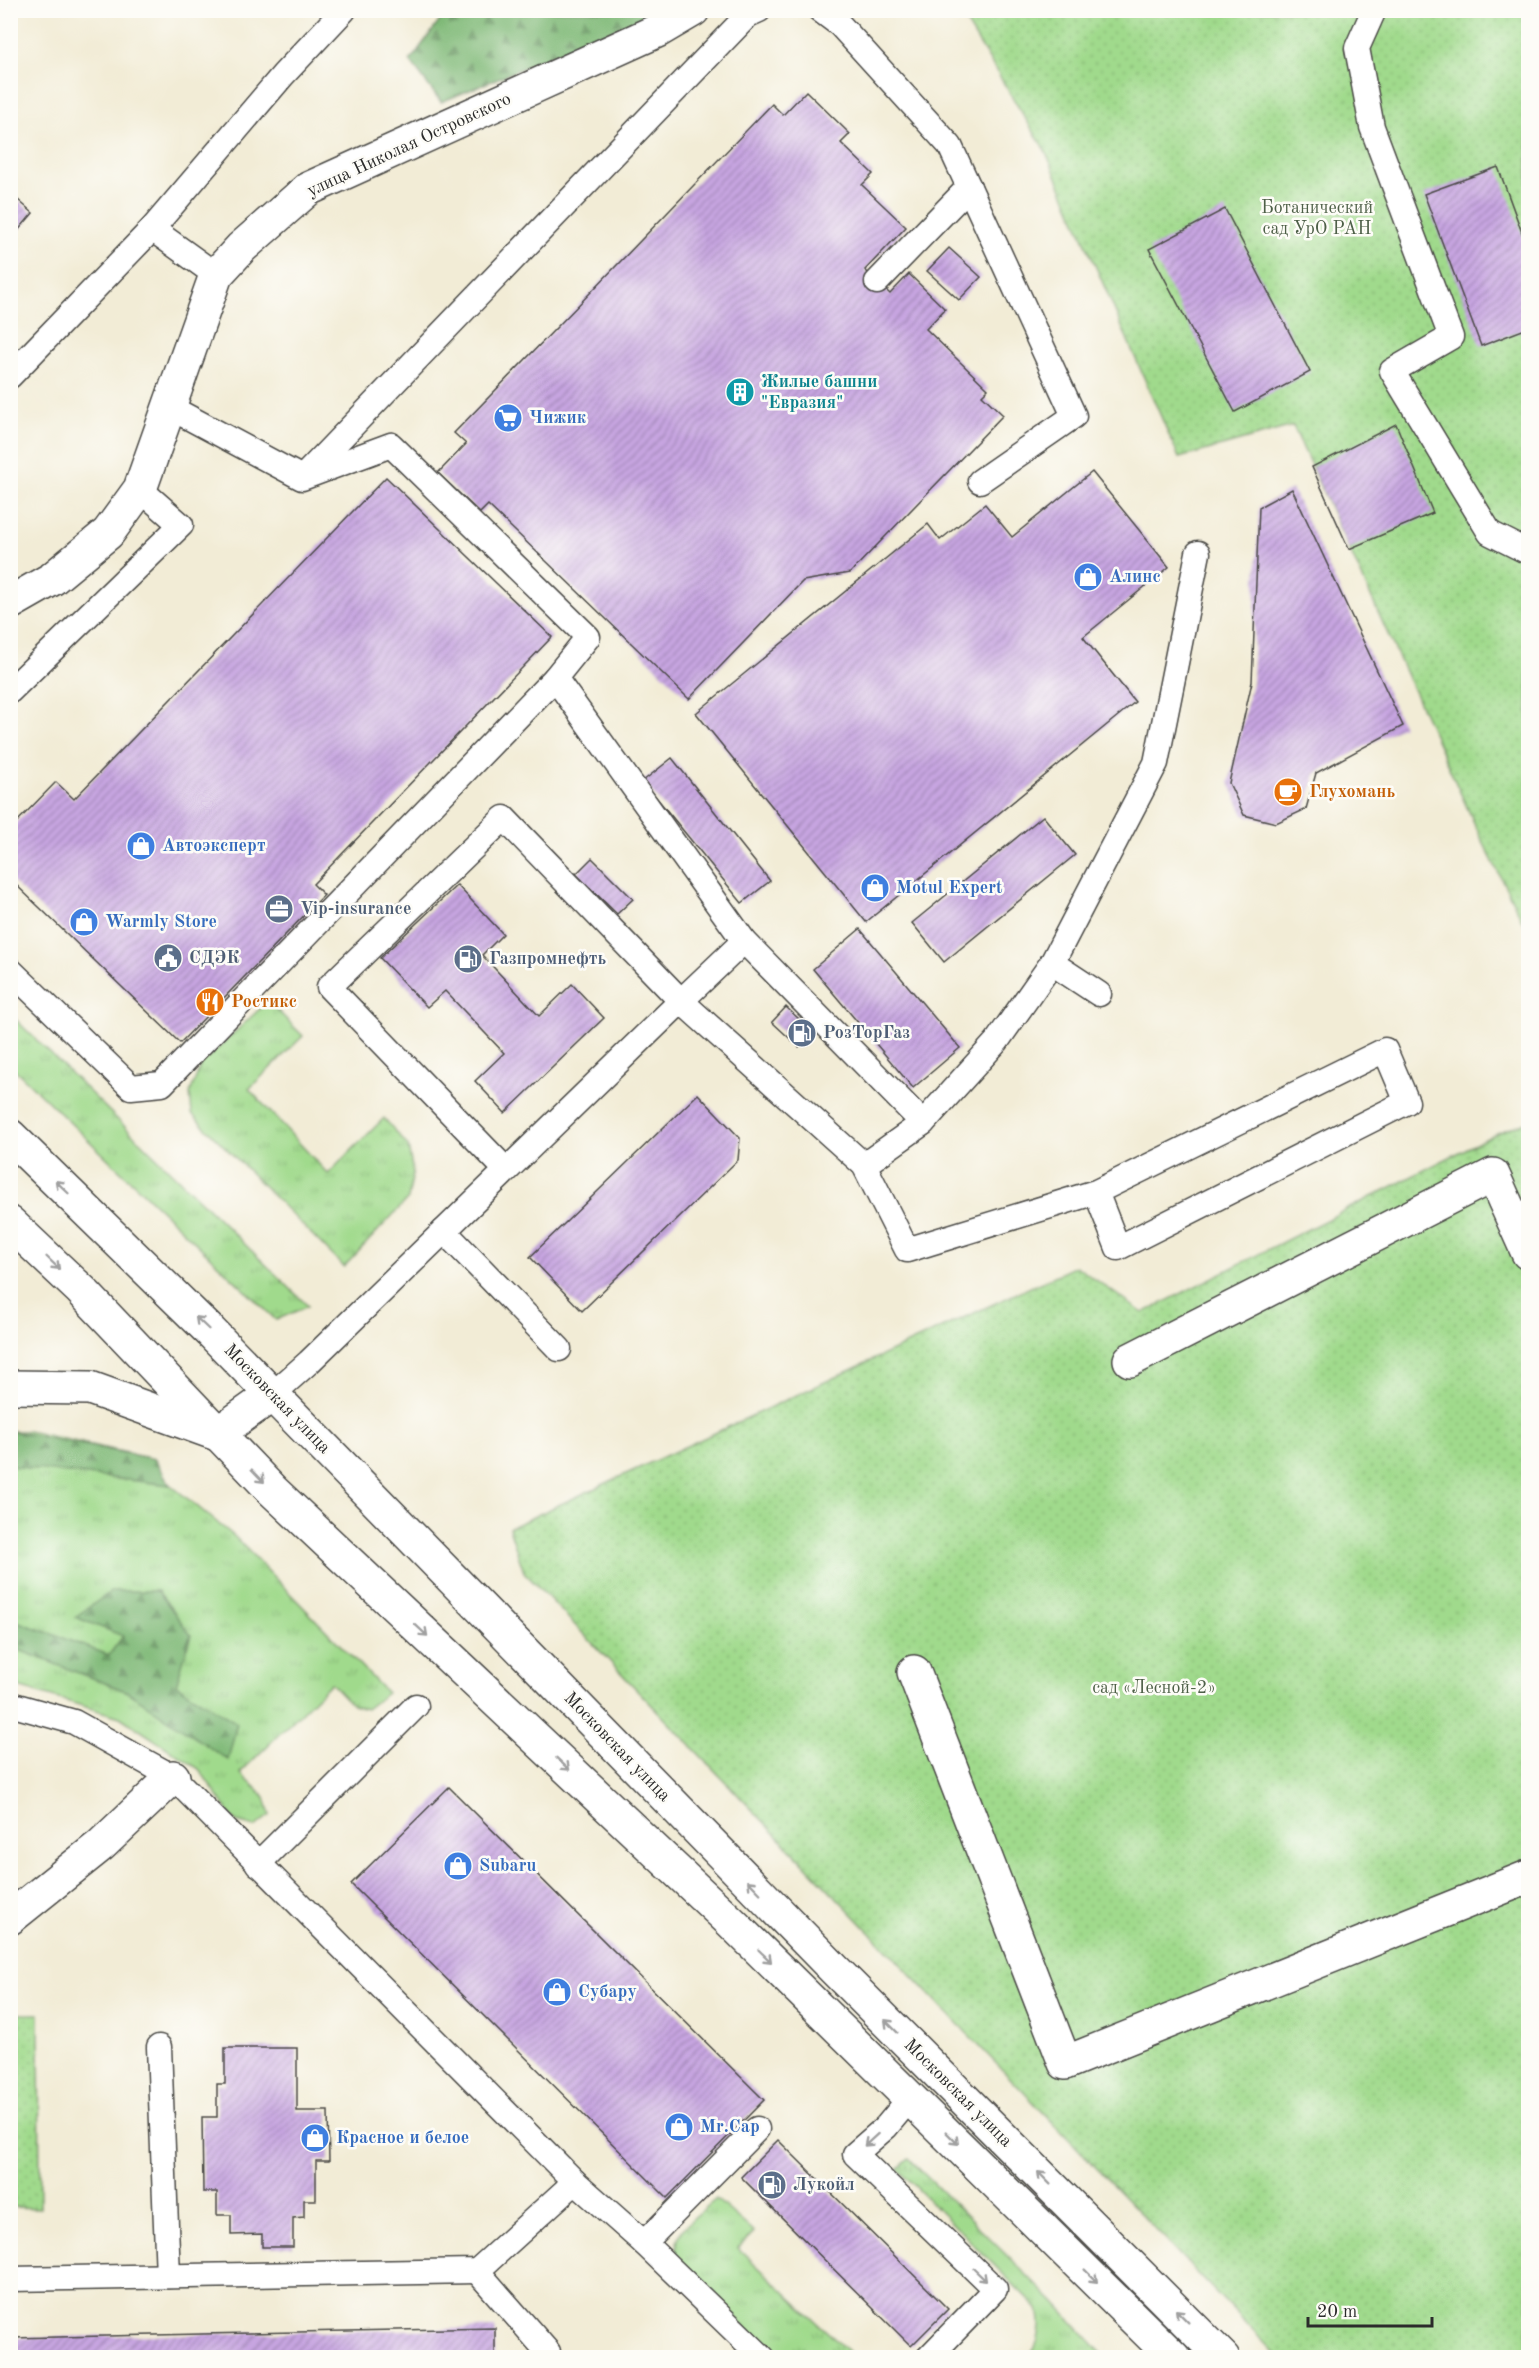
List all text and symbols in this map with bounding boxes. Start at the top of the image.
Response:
street label: улица Николая Островского [304,90,514,200]
park label: Ботанический сад УрО РАН [1261,199,1373,238]
place label: Жилые башни "Евразия" [761,373,877,412]
building icon: Жилые башни "Евразия" [724,376,756,408]
supermarket icon: Чижик [492,402,524,434]
place label: Чижик [529,409,587,427]
shop icon: Алинс [1072,561,1104,593]
place label: Алинс [1109,568,1161,586]
cafe icon: Глухомань [1272,776,1304,808]
place label: Глухомань [1309,783,1395,801]
shop icon: Автоэксперт [125,830,157,862]
place label: Автоэксперт [162,837,266,855]
shop icon: Motul Expert [859,872,891,904]
place label: Motul Expert [896,879,1003,897]
office icon: Vip-insurance [263,893,295,925]
place label: Vip-insurance [300,900,411,918]
shop icon: Warmly Store [68,906,100,938]
place label: Warmly Store [105,913,217,931]
public building icon: СДЭК [152,942,184,974]
fuel station icon: Газпромнефть [452,943,484,975]
place label: СДЭК [189,949,239,967]
place label: Газпромнефть [489,950,606,969]
restaurant icon: Ростикс [194,986,226,1018]
place label: Ростикс [231,993,297,1011]
fuel station icon: РозТорГаз [786,1017,818,1049]
place label: РозТорГаз [823,1024,910,1042]
one-way arrow [55,1179,70,1194]
one-way arrow [45,1256,60,1270]
one-way arrow [194,1316,209,1330]
street label: Московская улица [220,1341,334,1457]
one-way arrow [251,1468,265,1483]
one-way arrow [414,1623,429,1637]
park label: сад «Лесной-2» [1092,1679,1216,1697]
street label: Московская улица [560,1689,674,1805]
one-way arrow [555,1756,570,1770]
shop icon: Subaru [442,1850,474,1882]
place label: Subaru [479,1857,537,1875]
one-way arrow [747,1879,761,1894]
one-way arrow [758,1948,773,1963]
shop icon: Субару [541,1976,573,2008]
place label: Субару [578,1983,637,2001]
one-way arrow [884,2018,898,2033]
street label: Московская улица [900,2035,1016,2151]
shop icon: Mr.Cap [663,2111,695,2143]
place label: Mr.Cap [700,2118,760,2136]
shop icon: Красное и белое [299,2122,331,2154]
place label: Красное и белое [336,2129,469,2147]
one-way arrow [945,2131,960,2146]
one-way arrow [864,2133,879,2147]
fuel station icon: Лукойл [756,2169,788,2201]
one-way arrow [1036,2171,1051,2186]
place label: Лукойл [793,2176,855,2194]
one-way arrow [973,2268,988,2282]
one-way arrow [1084,2268,1098,2283]
scale bar [1308,2290,1432,2328]
text: 20 m [1317,2303,1357,2321]
one-way arrow [1174,2309,1189,2324]

